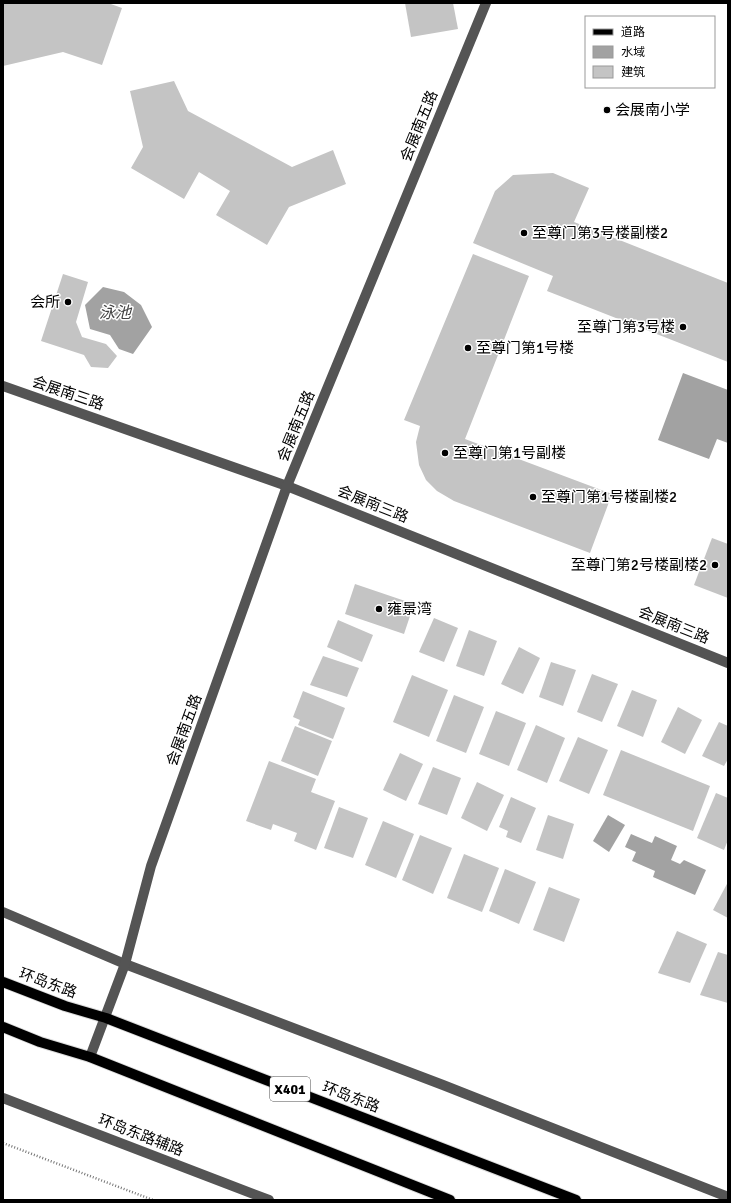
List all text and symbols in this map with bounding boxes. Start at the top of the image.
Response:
legend [585,16,715,88]
text: 道路 [621,25,645,40]
text: 水域 [621,45,645,60]
text: 建筑 [621,65,645,80]
street label: 会展南五路 [397,88,441,164]
place label: 会展南小学 [615,101,690,119]
marker: 会展南小学 [602,105,612,115]
place label: 至尊门第3号楼副楼2 [532,224,668,242]
marker: 至尊门第3号楼副楼2 [519,228,529,238]
place label: 会所 [30,293,60,311]
marker: 会所 [63,297,73,307]
water label: 泳池 [99,303,133,323]
place label: 至尊门第3号楼 [577,318,675,336]
marker: 至尊门第3号楼 [678,322,688,332]
place label: 至尊门第1号楼 [476,339,574,357]
marker: 至尊门第1号楼 [463,343,473,353]
street label: 会展南三路 [30,372,106,414]
street label: 会展南五路 [274,388,318,464]
place label: 至尊门第1号副楼 [453,444,566,462]
marker: 至尊门第1号副楼 [440,448,450,458]
street label: 会展南三路 [335,482,411,526]
place label: 至尊门第1号楼副楼2 [541,488,677,506]
marker: 至尊门第1号楼副楼2 [528,492,538,502]
place label: 至尊门第2号楼副楼2 [571,556,707,574]
marker: 至尊门第2号楼副楼2 [710,560,720,570]
place label: 雍景湾 [387,600,432,618]
street label: 会展南三路 [636,603,712,647]
marker: 雍景湾 [374,604,384,614]
street label: 会展南五路 [163,692,205,768]
street label: 环岛东路 [17,964,79,1002]
road number: X401 [270,1077,310,1101]
street label: 环岛东路 [320,1078,382,1116]
street label: 环岛东路辅路 [96,1110,186,1160]

